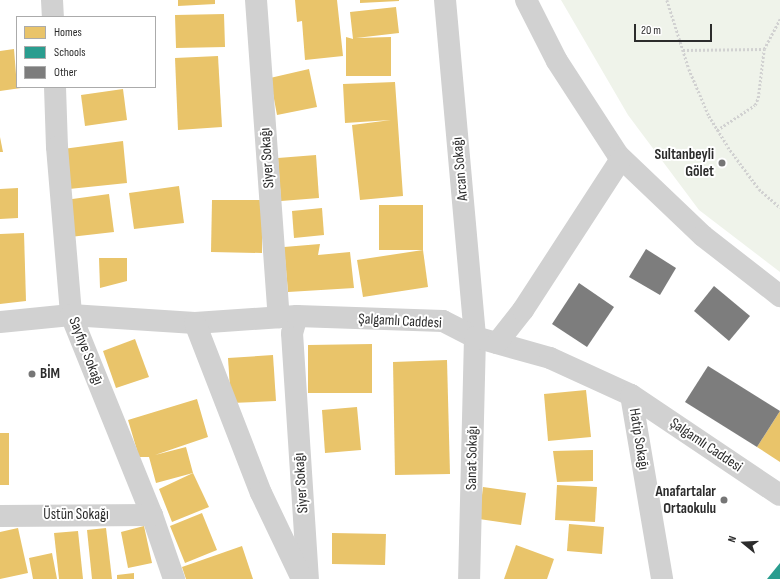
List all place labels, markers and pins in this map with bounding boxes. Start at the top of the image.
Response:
place label: Sultanbeyli Gölet [655,145,714,180]
marker: Sultanbeyli Gölet [717,158,727,168]
place label: BİM [40,365,60,383]
marker: BİM [27,369,37,379]
place label: Anafartalar Ortaokulu [655,482,716,517]
marker: Anafartalar Ortaokulu [719,495,729,505]

